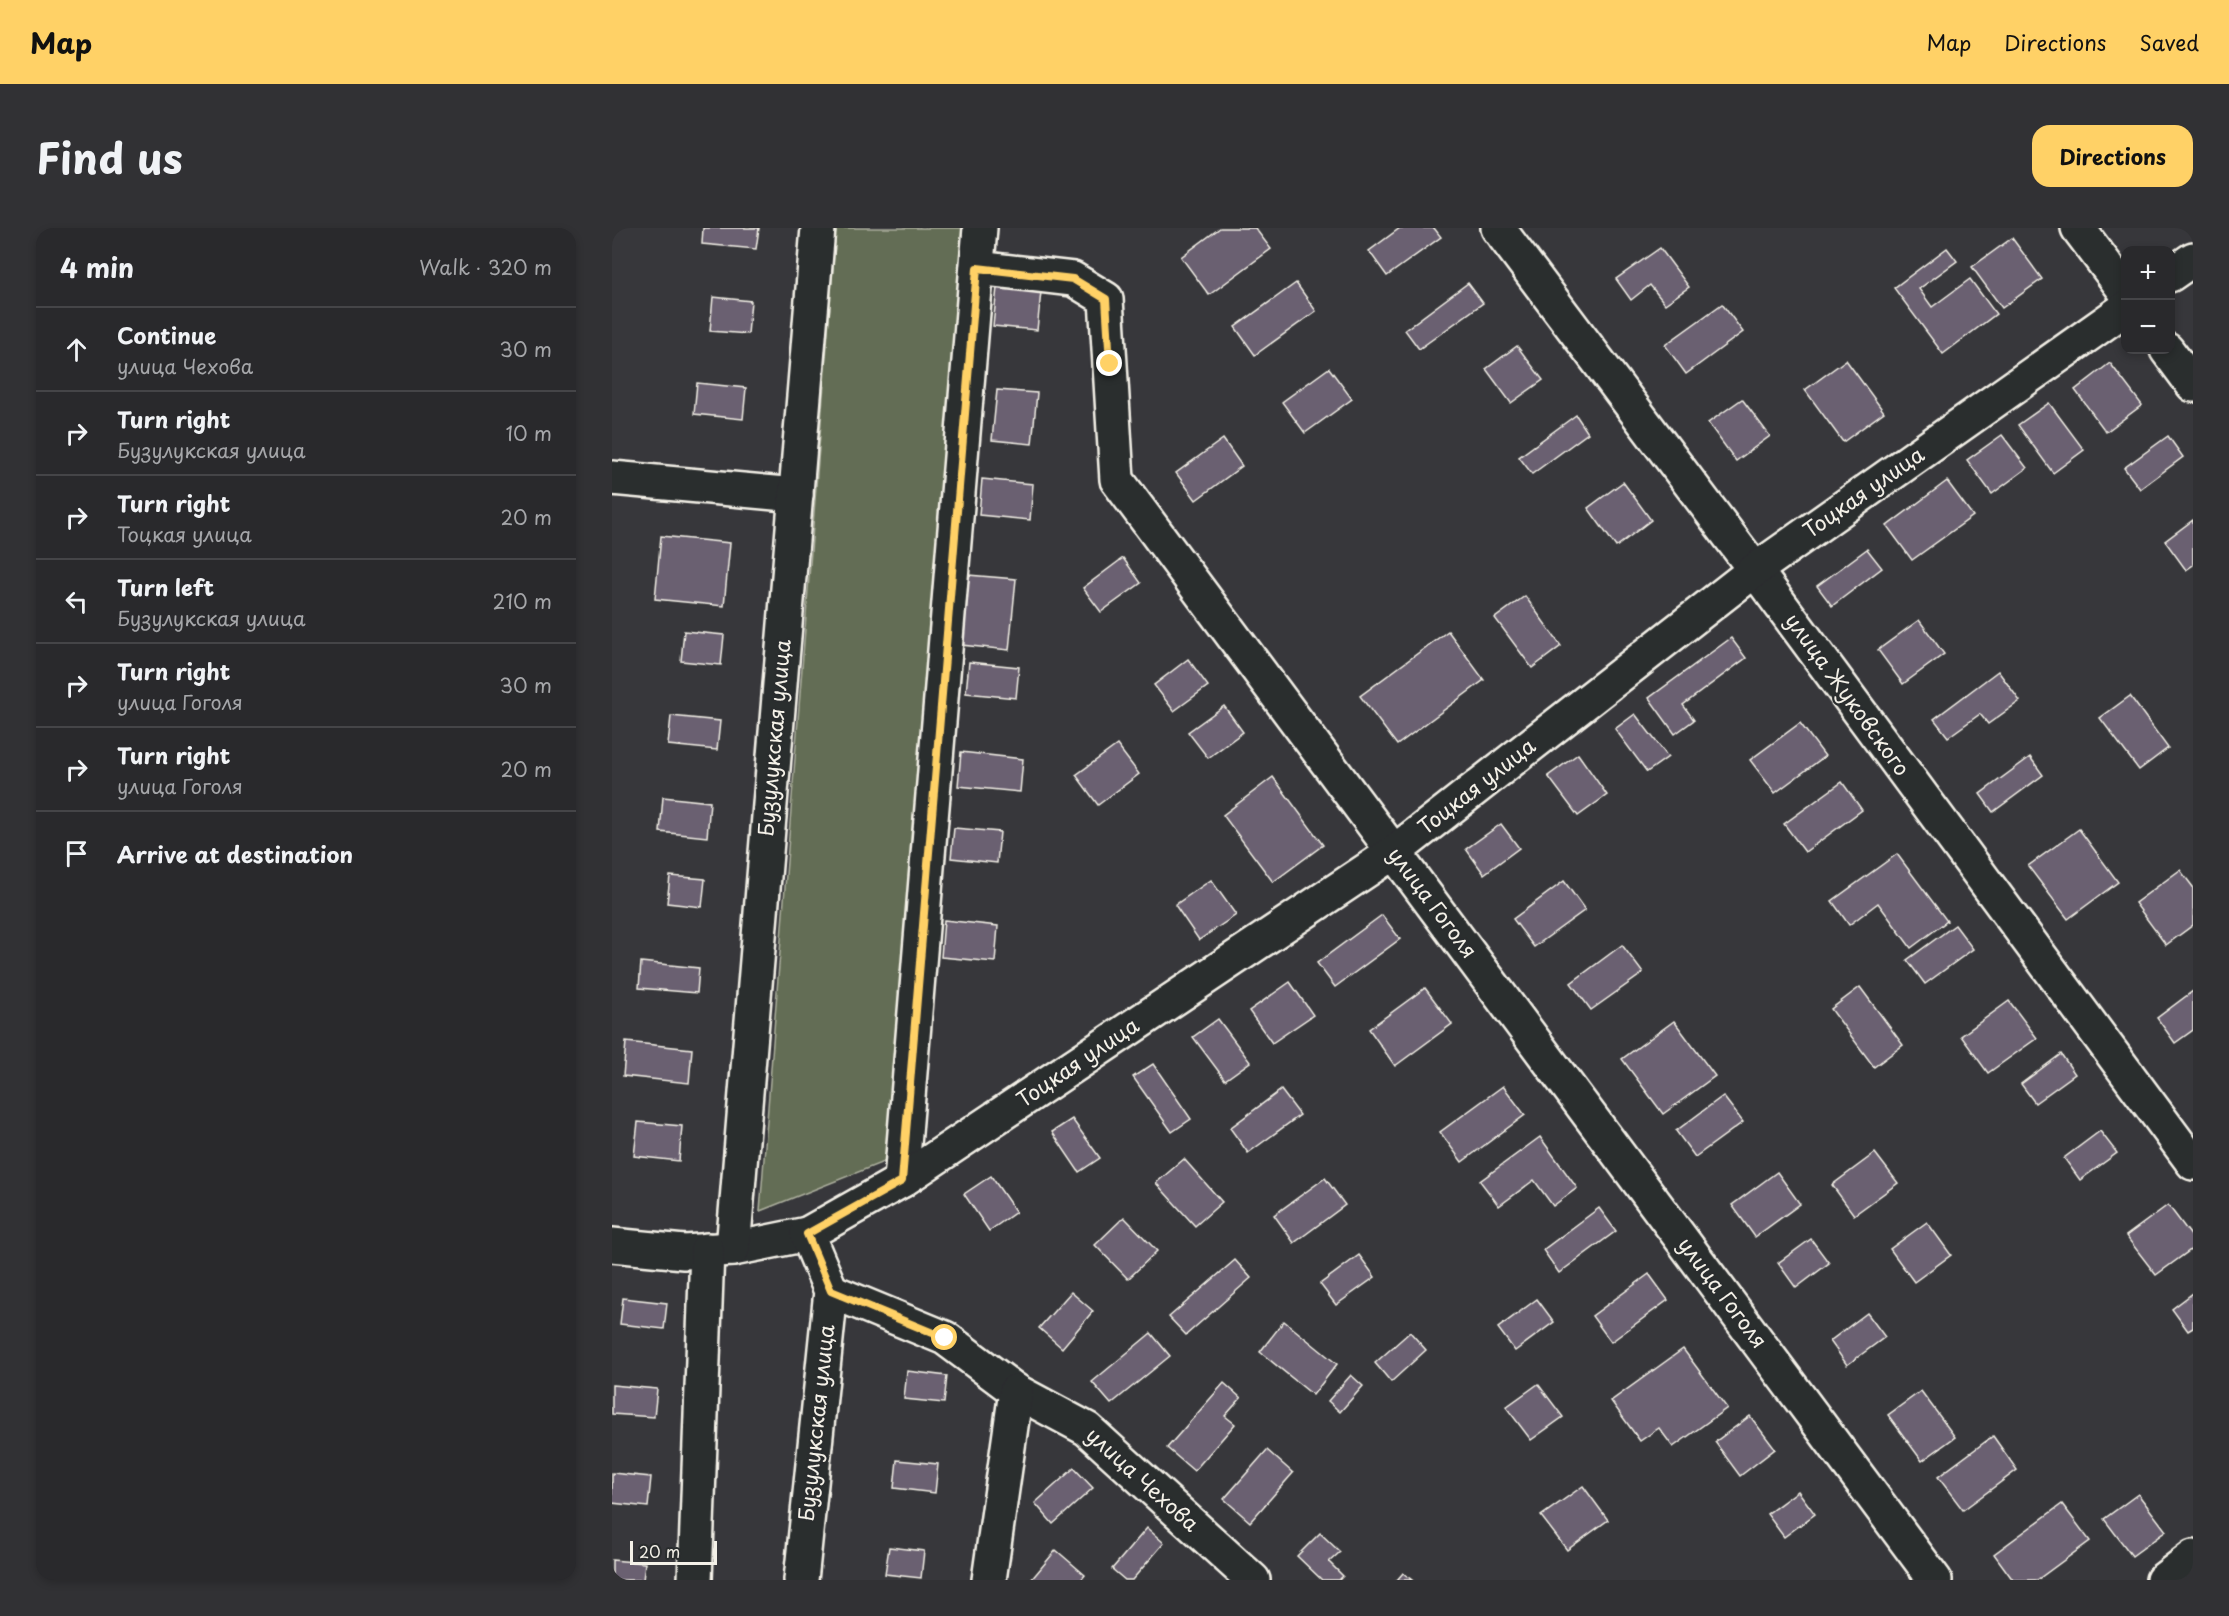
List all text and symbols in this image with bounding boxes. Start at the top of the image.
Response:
text: Map [30,21,92,64]
text: Map [1926,26,1971,58]
text: Directions [2004,26,2106,58]
text: Saved [2139,26,2199,58]
text: Find us [36,125,183,188]
button: Directions [2032,125,2193,187]
map controls [2121,246,2175,354]
button: + [2121,246,2175,300]
text: 4 min [60,248,134,287]
text: Walk · 320 m [419,252,552,282]
button: − [2121,300,2175,354]
text: Continue [117,318,216,351]
icon: ahead [60,333,93,366]
text: 30 m [499,334,552,364]
route end [1096,350,1122,376]
text: улица Чехова [117,351,253,381]
text: Turn right [117,402,230,435]
icon: right [60,417,93,450]
text: 10 m [505,418,552,448]
text: Бузулукская улица [117,435,306,465]
street label: Тоцкая улица [1796,437,1931,545]
text: Turn right [117,486,230,519]
icon: right [60,501,93,534]
text: 20 m [500,502,552,532]
text: Тоцкая улица [117,519,252,549]
text: Turn left [117,570,214,603]
icon: left [60,585,93,618]
text: 210 m [493,586,552,616]
text: Бузулукская улица [117,603,306,633]
street label: улица Жуковского [1778,606,1919,782]
street label: Бузулукская улица [748,637,798,838]
text: Turn right [117,654,230,687]
icon: right [60,669,93,702]
text: 30 m [499,670,552,700]
text: улица Гоголя [117,687,243,717]
street label: Тоцкая улица [1410,729,1542,842]
text: Turn right [117,738,230,771]
icon: right [60,753,93,786]
text: 20 m [500,754,552,784]
text: улица Гоголя [117,771,243,801]
icon: arrive [60,837,93,870]
text: Arrive at destination [117,837,353,870]
street label: улица Гоголя [1381,839,1486,964]
street label: Тоцкая улица [1009,1008,1145,1114]
street label: улица Гоголя [1671,1229,1776,1354]
street label: Бузулукская улица [789,1322,841,1523]
route start [931,1324,957,1350]
street label: улица Чехова [1079,1419,1207,1538]
scale bar [630,1538,717,1566]
text: 20 m [639,1539,680,1563]

